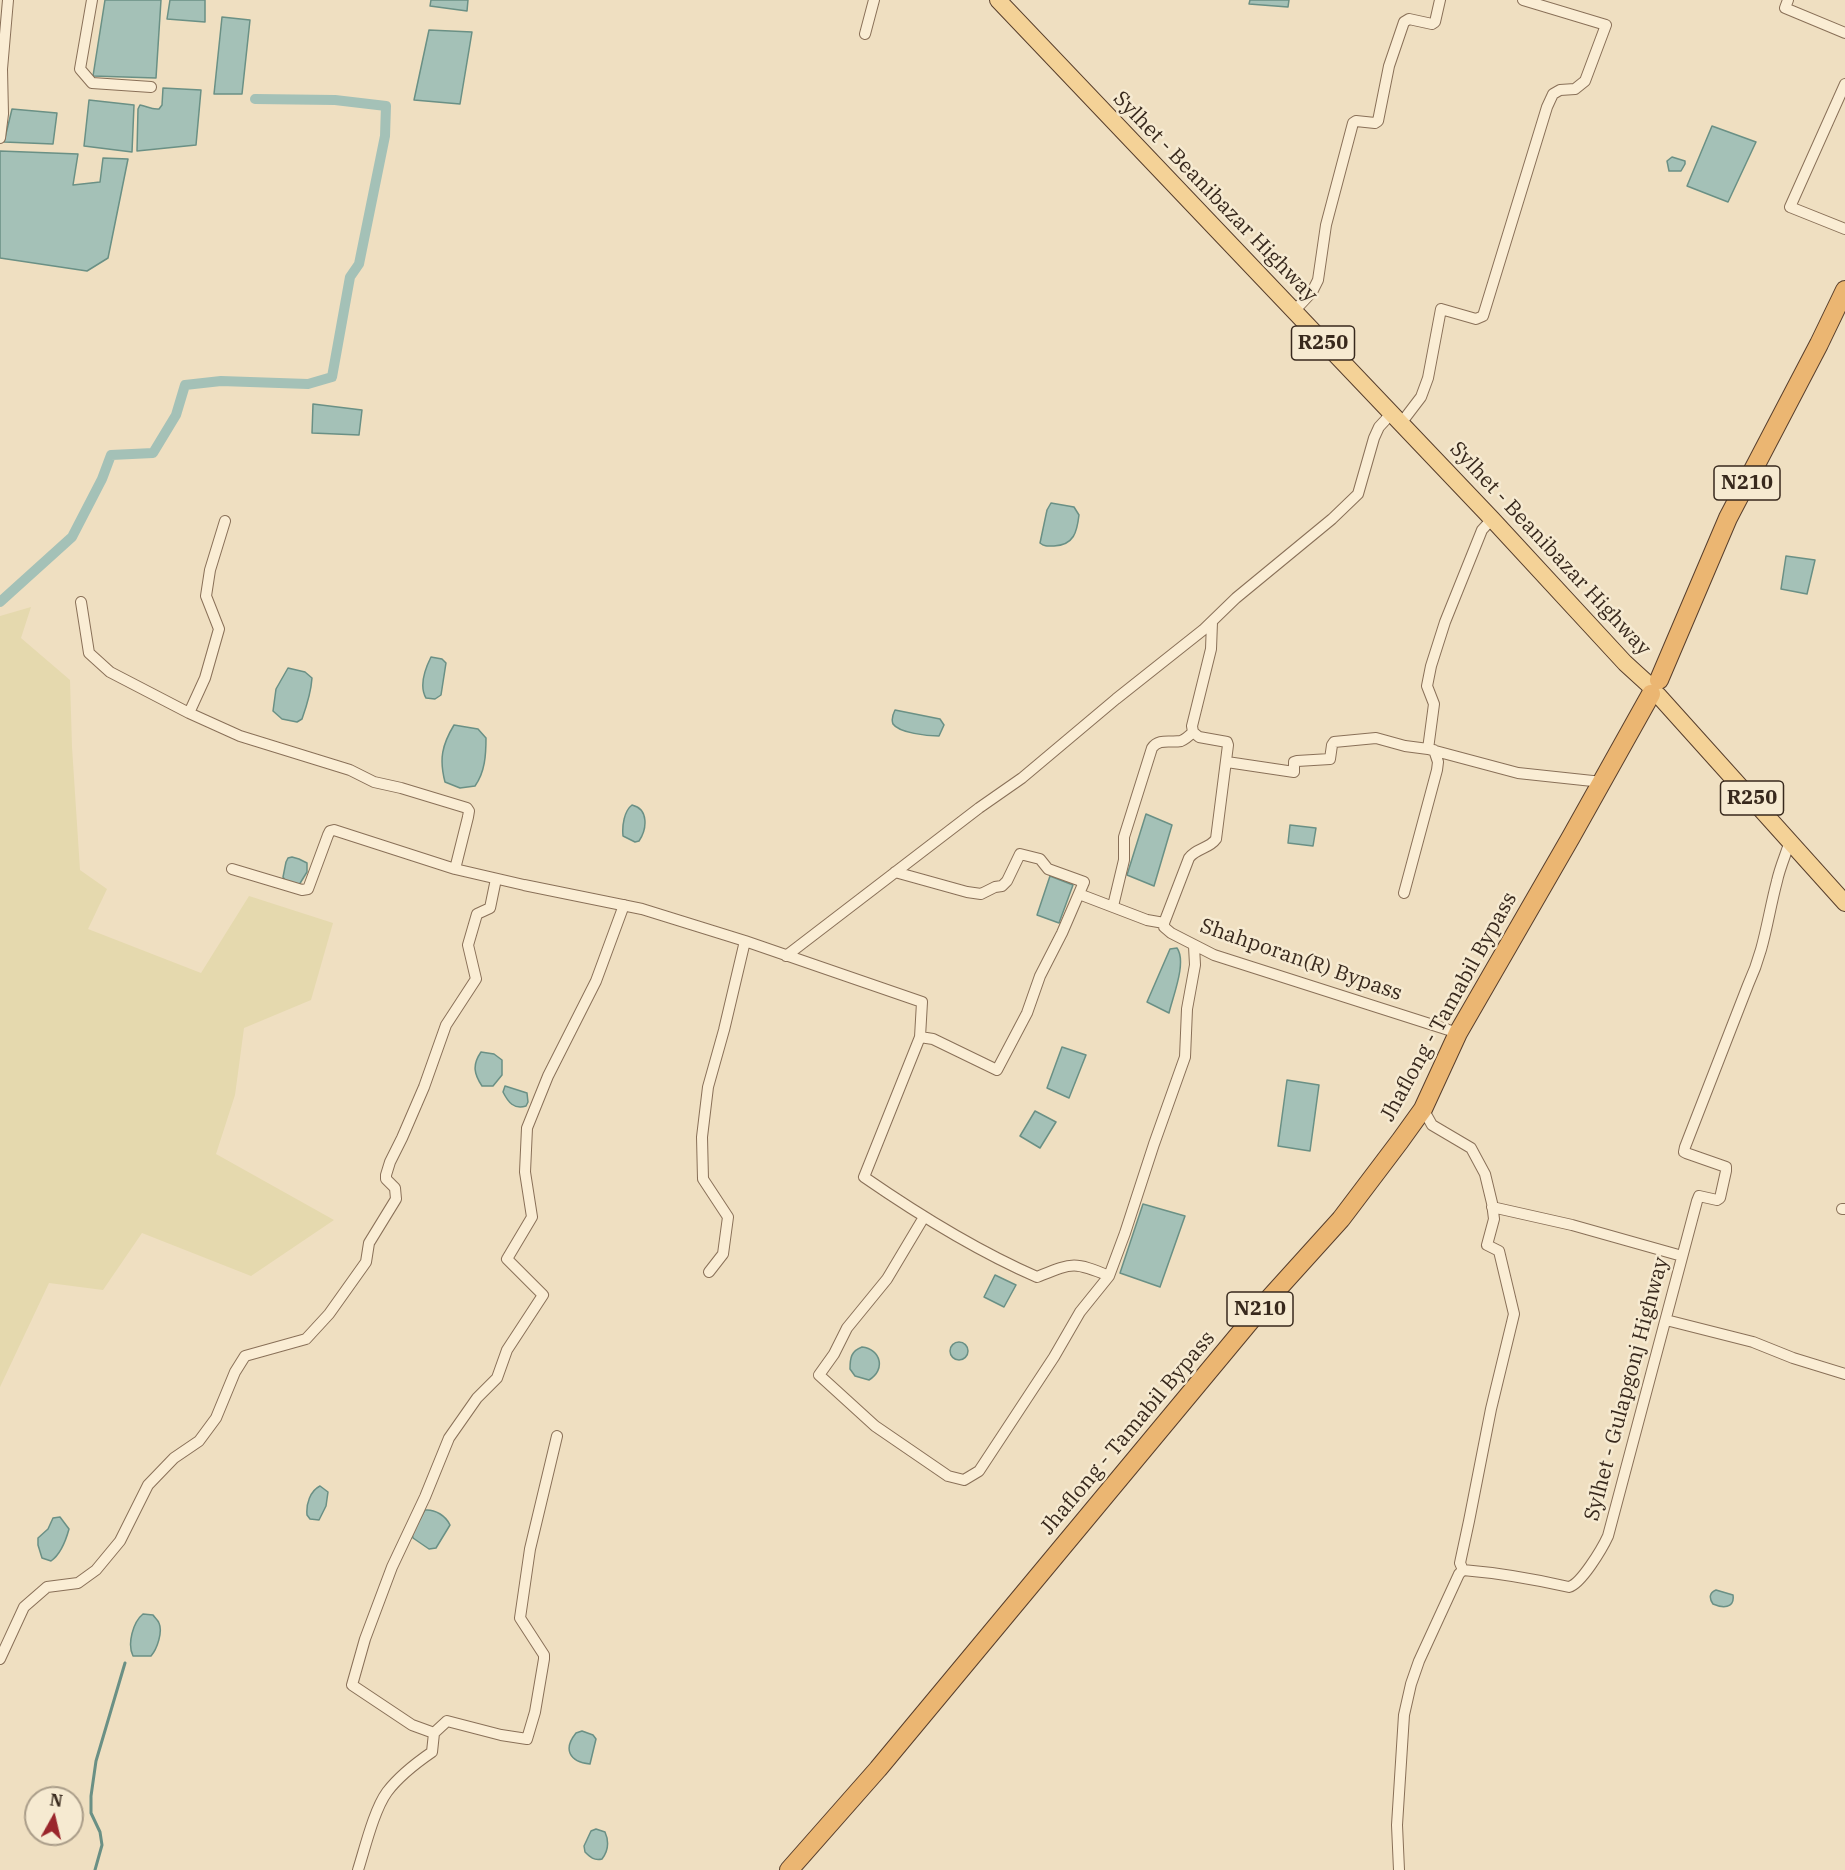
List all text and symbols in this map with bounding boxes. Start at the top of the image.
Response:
street label: Sylhet - Beanibazar Highway [1108,86,1322,308]
road number: R250 [1292,326,1354,360]
street label: Sylhet - Beanibazar Highway [1444,437,1656,661]
road number: N210 [1714,466,1780,500]
road number: R250 [1720,781,1784,815]
street label: Jhaflong - Tamabil Bypass [1375,888,1523,1126]
street label: Shahporan(R) Bypass [1197,914,1405,1006]
street label: Sylhet - Gulapgonj Highway [1580,1254,1674,1524]
road number: N210 [1227,1292,1293,1326]
street label: Jhaflong - Tamabil Bypass [1035,1326,1221,1540]
north arrow [24,1786,84,1846]
text: N [49,1789,64,1811]

